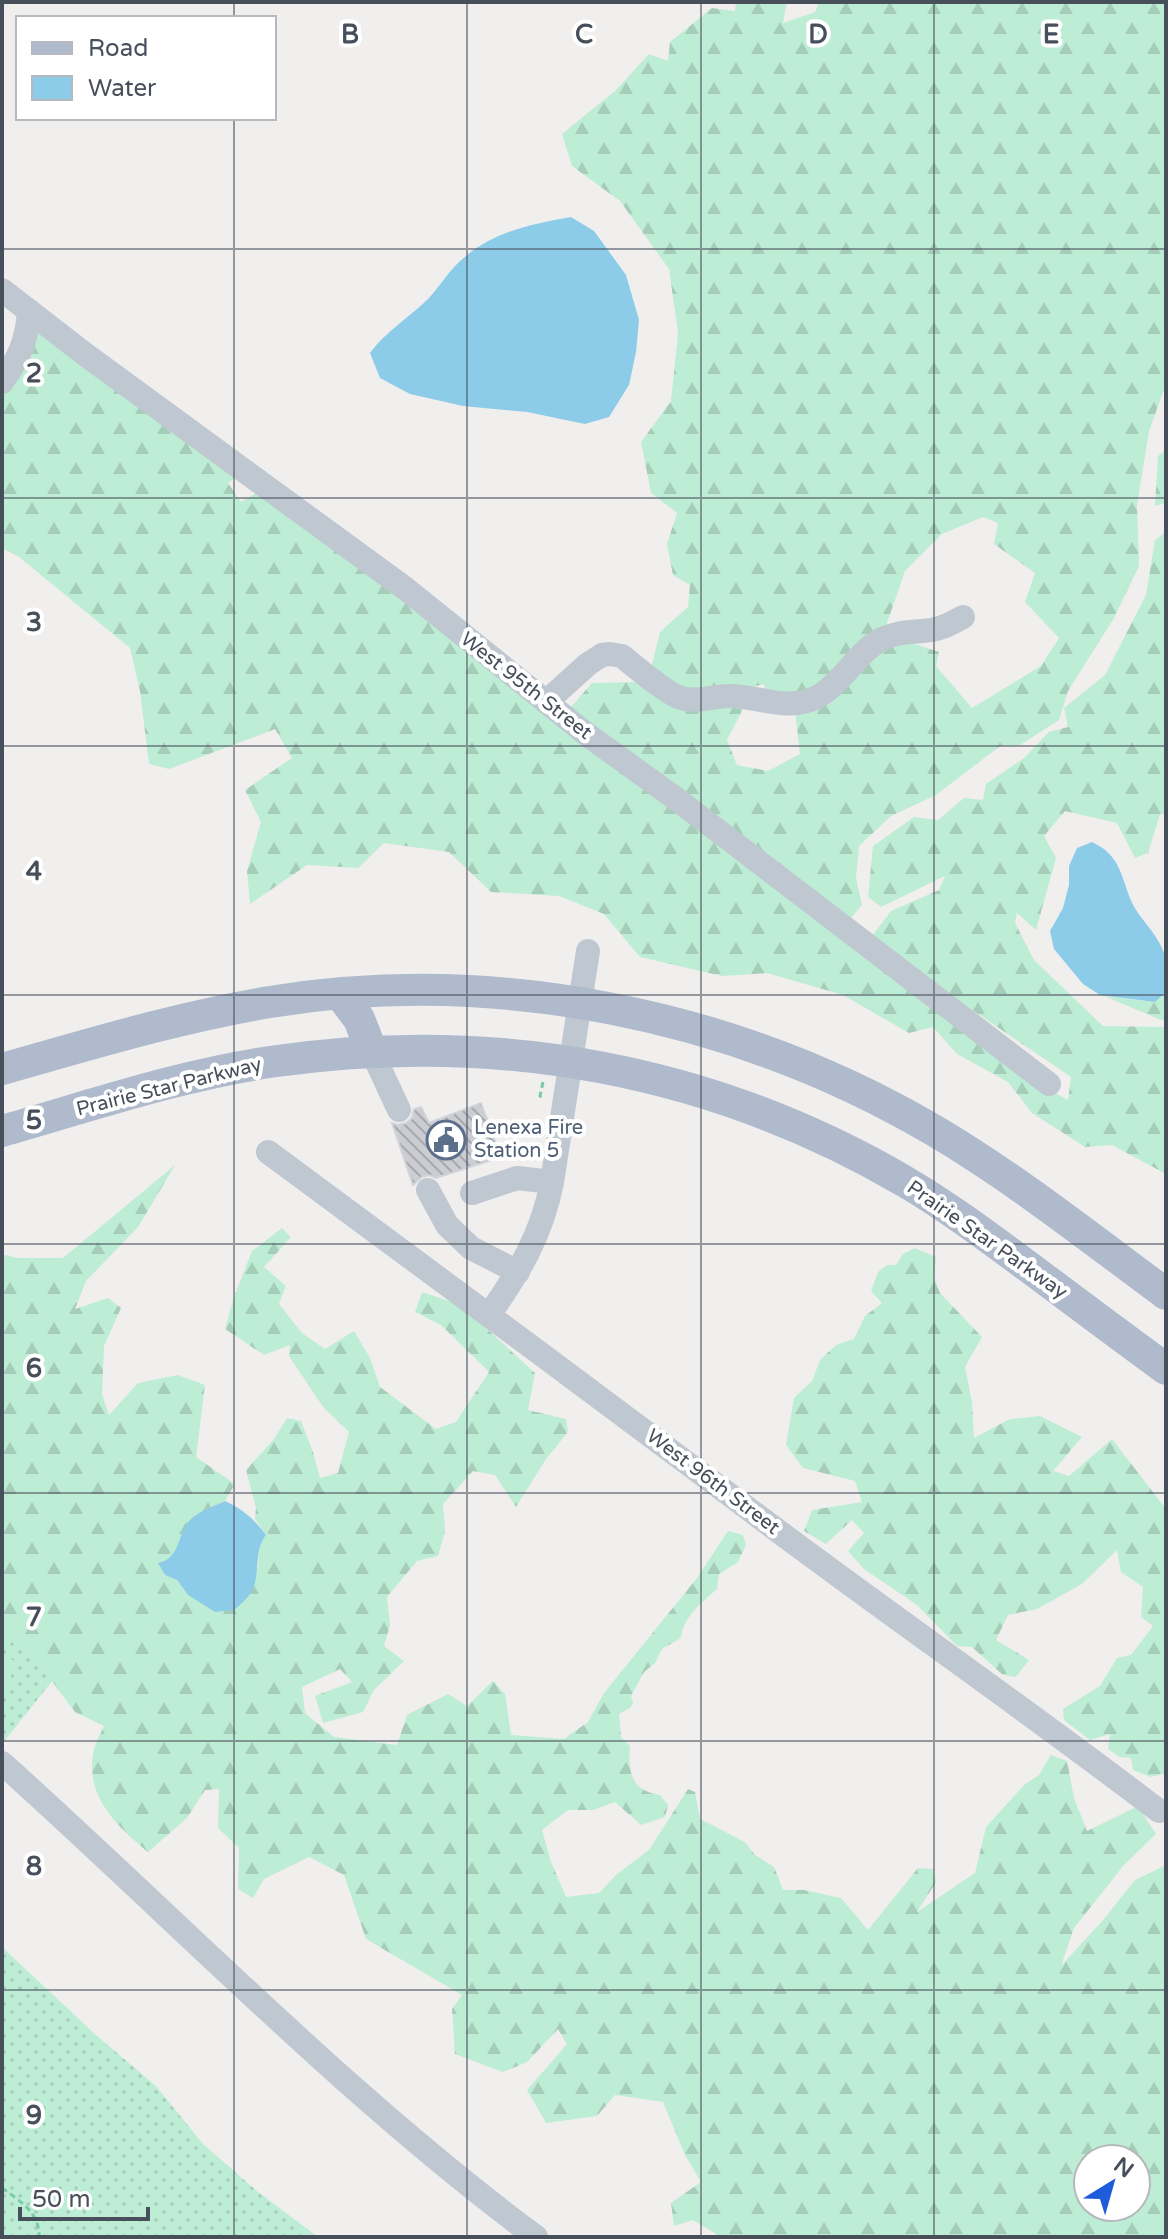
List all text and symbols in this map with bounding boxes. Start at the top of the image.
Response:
legend [16,16,276,120]
text: B [341,19,359,50]
text: C [575,19,593,50]
text: D [808,19,828,50]
text: E [1043,19,1059,50]
text: Road [88,34,148,63]
text: Water [88,74,157,103]
text: 2 [26,358,42,389]
text: 3 [26,607,42,638]
street label: West 95th Street [455,627,597,745]
text: 4 [26,856,42,887]
street label: Prairie Star Parkway [74,1052,264,1122]
text: 5 [26,1105,42,1136]
place label: Lenexa Fire Station 5 [474,1116,583,1163]
public building icon: Lenexa Fire Station 5 [425,1119,467,1161]
street label: Prairie Star Parkway [902,1176,1072,1305]
text: 6 [26,1353,42,1384]
street label: West 96th Street [642,1424,785,1540]
text: 7 [26,1602,42,1633]
text: 8 [26,1851,42,1882]
text: 9 [26,2100,42,2131]
north arrow [1072,2143,1152,2223]
text: N [1109,2152,1138,2184]
scale bar [20,2171,148,2221]
text: 50 m [32,2185,90,2214]

